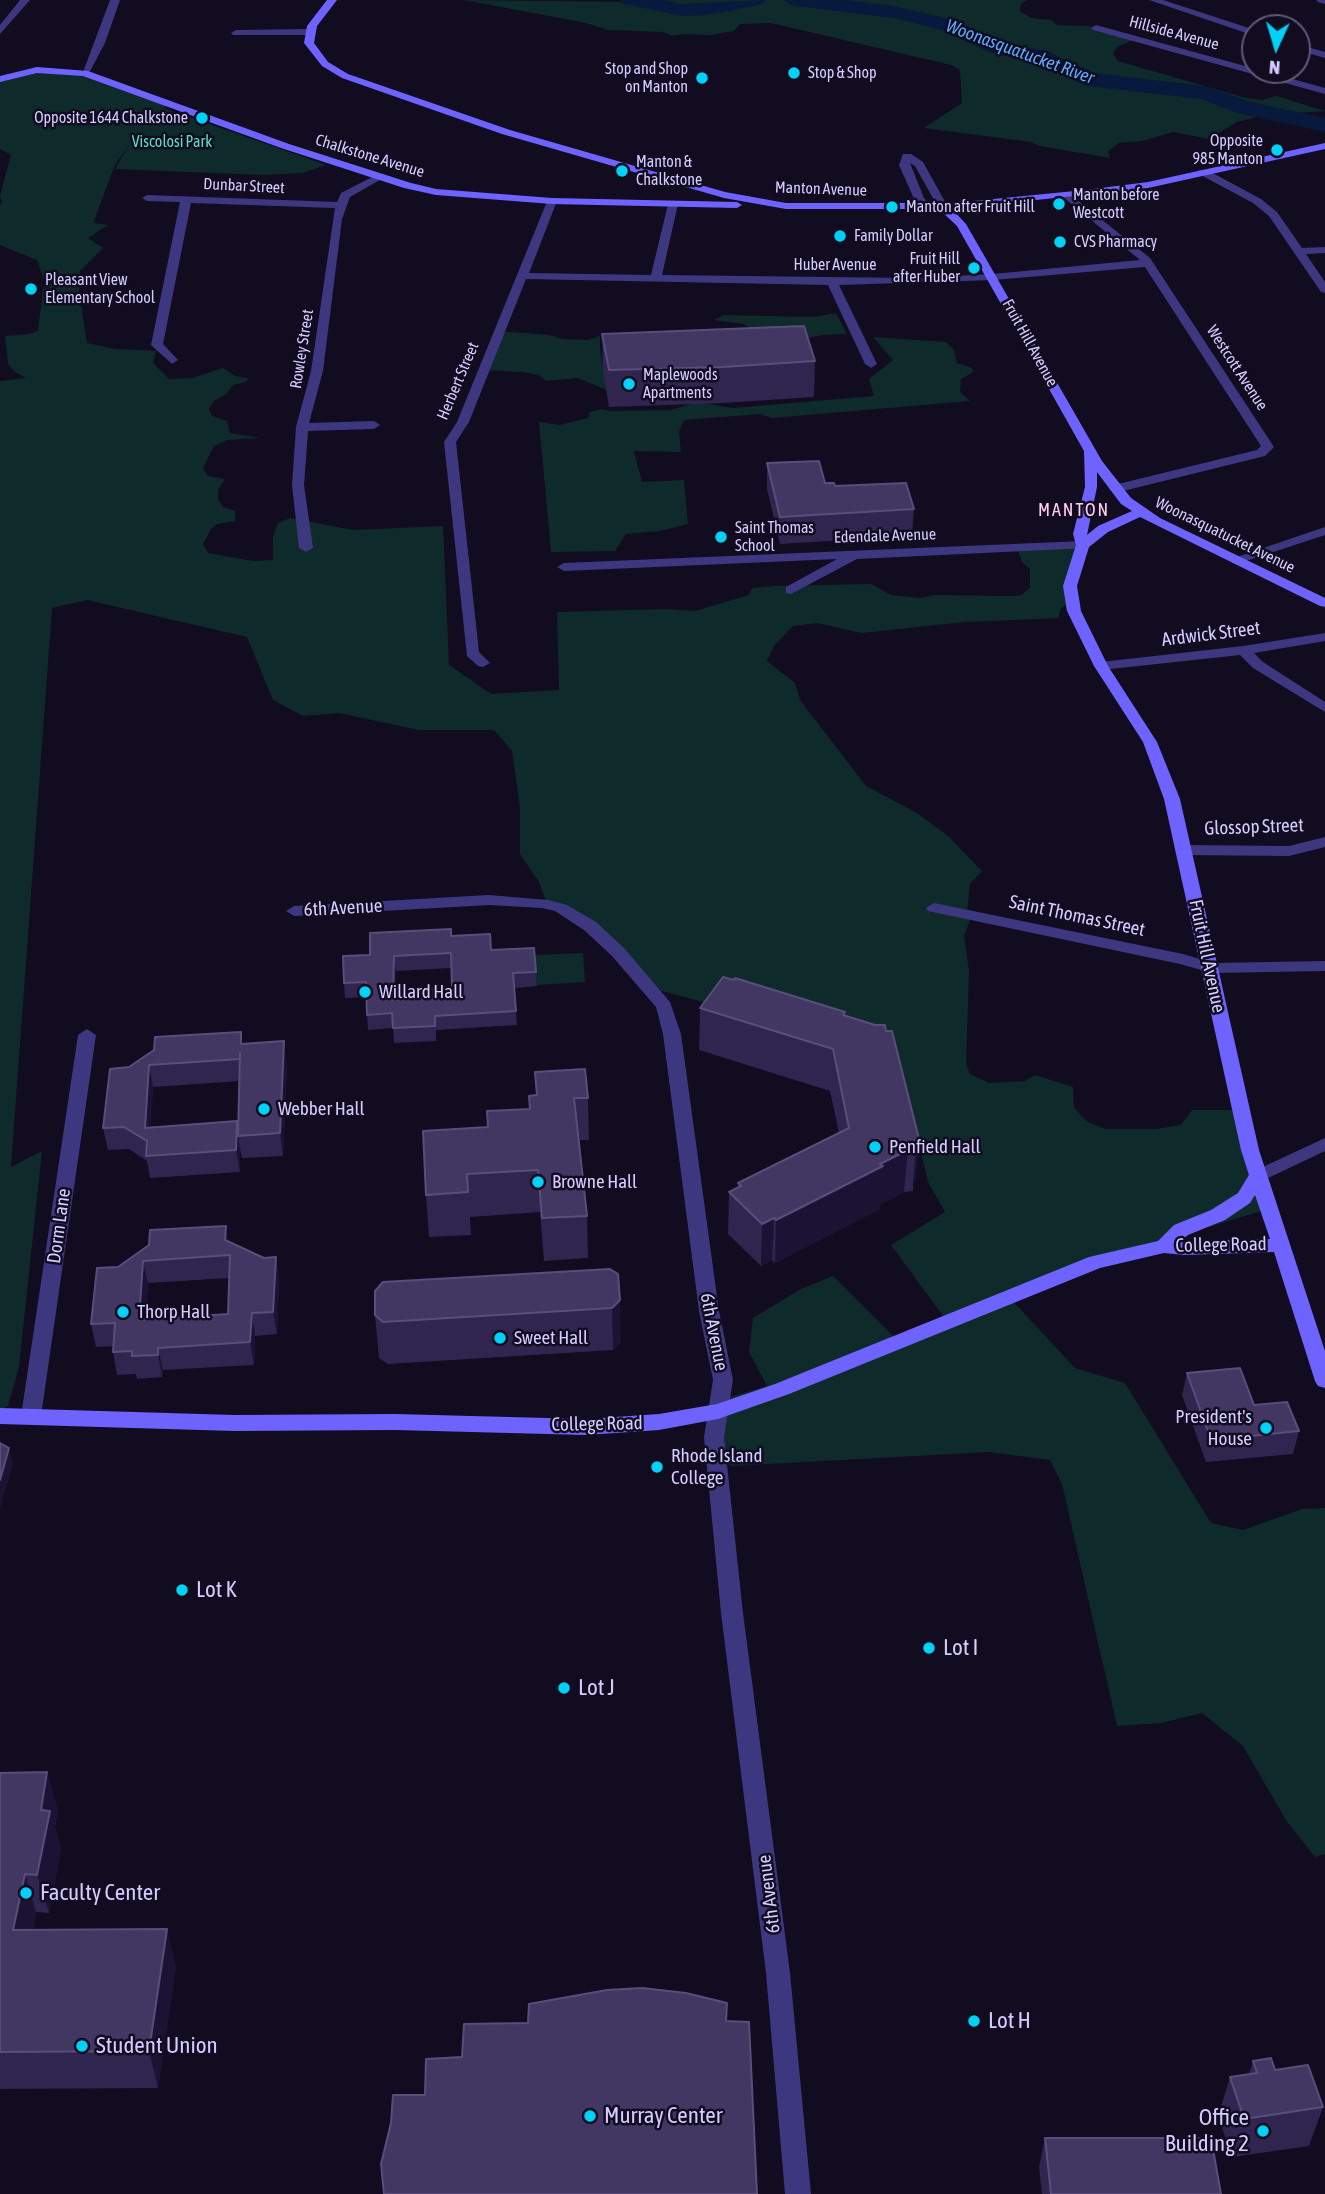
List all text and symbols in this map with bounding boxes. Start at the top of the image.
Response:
street label: Hillside Avenue [1127,12,1221,54]
north arrow [1241,14,1311,84]
water label: Woonasquatucket River [943,15,1097,89]
text: N [1268,57,1281,79]
place label: Stop and Shop on Manton [605,59,688,97]
place label: Stop & Shop [808,63,877,83]
marker: Stop & Shop [786,65,802,81]
marker: Stop and Shop on Manton [694,70,710,86]
place label: Opposite 1644 Chalkstone [34,108,188,128]
marker: Opposite 1644 Chalkstone [194,110,210,126]
street label: Chalkstone Avenue [313,130,427,182]
place label: Opposite 985 Manton [1193,131,1263,169]
park label: Viscolosi Park [132,132,212,152]
marker: Opposite 985 Manton [1269,142,1285,158]
place label: Manton & Chalkstone [636,152,702,190]
marker: Manton & Chalkstone [614,163,630,179]
street label: Dunbar Street [203,174,285,198]
street label: Manton Avenue [775,178,867,200]
place label: Manton before Westcott [1073,185,1160,223]
marker: Manton before Westcott [1051,196,1067,212]
place label: Manton after Fruit Hill [906,197,1035,217]
marker: Manton after Fruit Hill [884,199,900,215]
place label: Family Dollar [854,226,933,246]
marker: Family Dollar [832,228,848,244]
place label: CVS Pharmacy [1074,232,1157,252]
marker: CVS Pharmacy [1052,234,1068,250]
place label: Fruit Hill after Huber [893,249,960,287]
street label: Huber Avenue [793,255,877,275]
marker: Fruit Hill after Huber [966,260,982,276]
place label: Pleasant View Elementary School [45,270,155,308]
marker: Pleasant View Elementary School [23,281,39,297]
street label: Fruit Hill Avenue [998,296,1062,390]
street label: Rowley Street [286,308,318,390]
street label: Westcott Avenue [1202,322,1272,414]
street label: Herbert Street [433,339,483,423]
place label: Maplewoods Apartments [643,365,718,403]
marker: Maplewoods Apartments [621,376,637,392]
street label: Woonasquatucket Avenue [1152,493,1298,577]
district label: MANTON [1039,499,1109,521]
place label: Saint Thomas School [735,518,814,556]
street label: Edendale Avenue [834,525,936,547]
marker: Saint Thomas School [713,529,729,545]
street label: Ardwick Street [1160,617,1262,651]
street label: Glossop Street [1204,814,1304,840]
street label: Saint Thomas Street [1007,890,1147,942]
street label: 6th Avenue [303,895,383,921]
street label: Fruit Hill Avenue [1184,897,1230,1015]
place label: Willard Hall [379,981,463,1003]
marker: Willard Hall [357,984,373,1000]
place label: Webber Hall [278,1098,365,1120]
marker: Webber Hall [256,1101,272,1117]
place label: Penfield Hall [889,1136,981,1158]
marker: Penfield Hall [867,1139,883,1155]
place label: Browne Hall [552,1171,637,1193]
marker: Browne Hall [530,1174,546,1190]
street label: Dorm Lane [42,1187,76,1265]
street label: College Road [1175,1233,1267,1257]
street label: 6th Avenue [695,1291,733,1373]
place label: Thorp Hall [137,1301,210,1323]
marker: Thorp Hall [115,1304,131,1320]
place label: Sweet Hall [514,1327,588,1349]
marker: Sweet Hall [492,1330,508,1346]
place label: President's House [1175,1406,1252,1450]
street label: College Road [551,1412,643,1436]
marker: President's House [1258,1420,1274,1436]
place label: Rhode Island College [671,1445,763,1489]
marker: Rhode Island College [649,1459,665,1475]
place label: Lot K [196,1576,237,1604]
marker: Lot K [174,1582,190,1598]
place label: Lot I [943,1634,978,1662]
marker: Lot I [921,1640,937,1656]
place label: Lot J [578,1674,615,1702]
marker: Lot J [556,1680,572,1696]
street label: 6th Avenue [753,1853,785,1935]
place label: Faculty Center [40,1879,160,1907]
marker: Faculty Center [18,1885,34,1901]
place label: Lot H [988,2007,1031,2035]
marker: Lot H [966,2013,982,2029]
place label: Student Union [96,2032,218,2060]
marker: Student Union [74,2038,90,2054]
place label: Murray Center [604,2102,723,2130]
place label: Office Building 2 [1165,2104,1249,2158]
marker: Murray Center [582,2108,598,2124]
marker: Office Building 2 [1255,2123,1271,2139]

